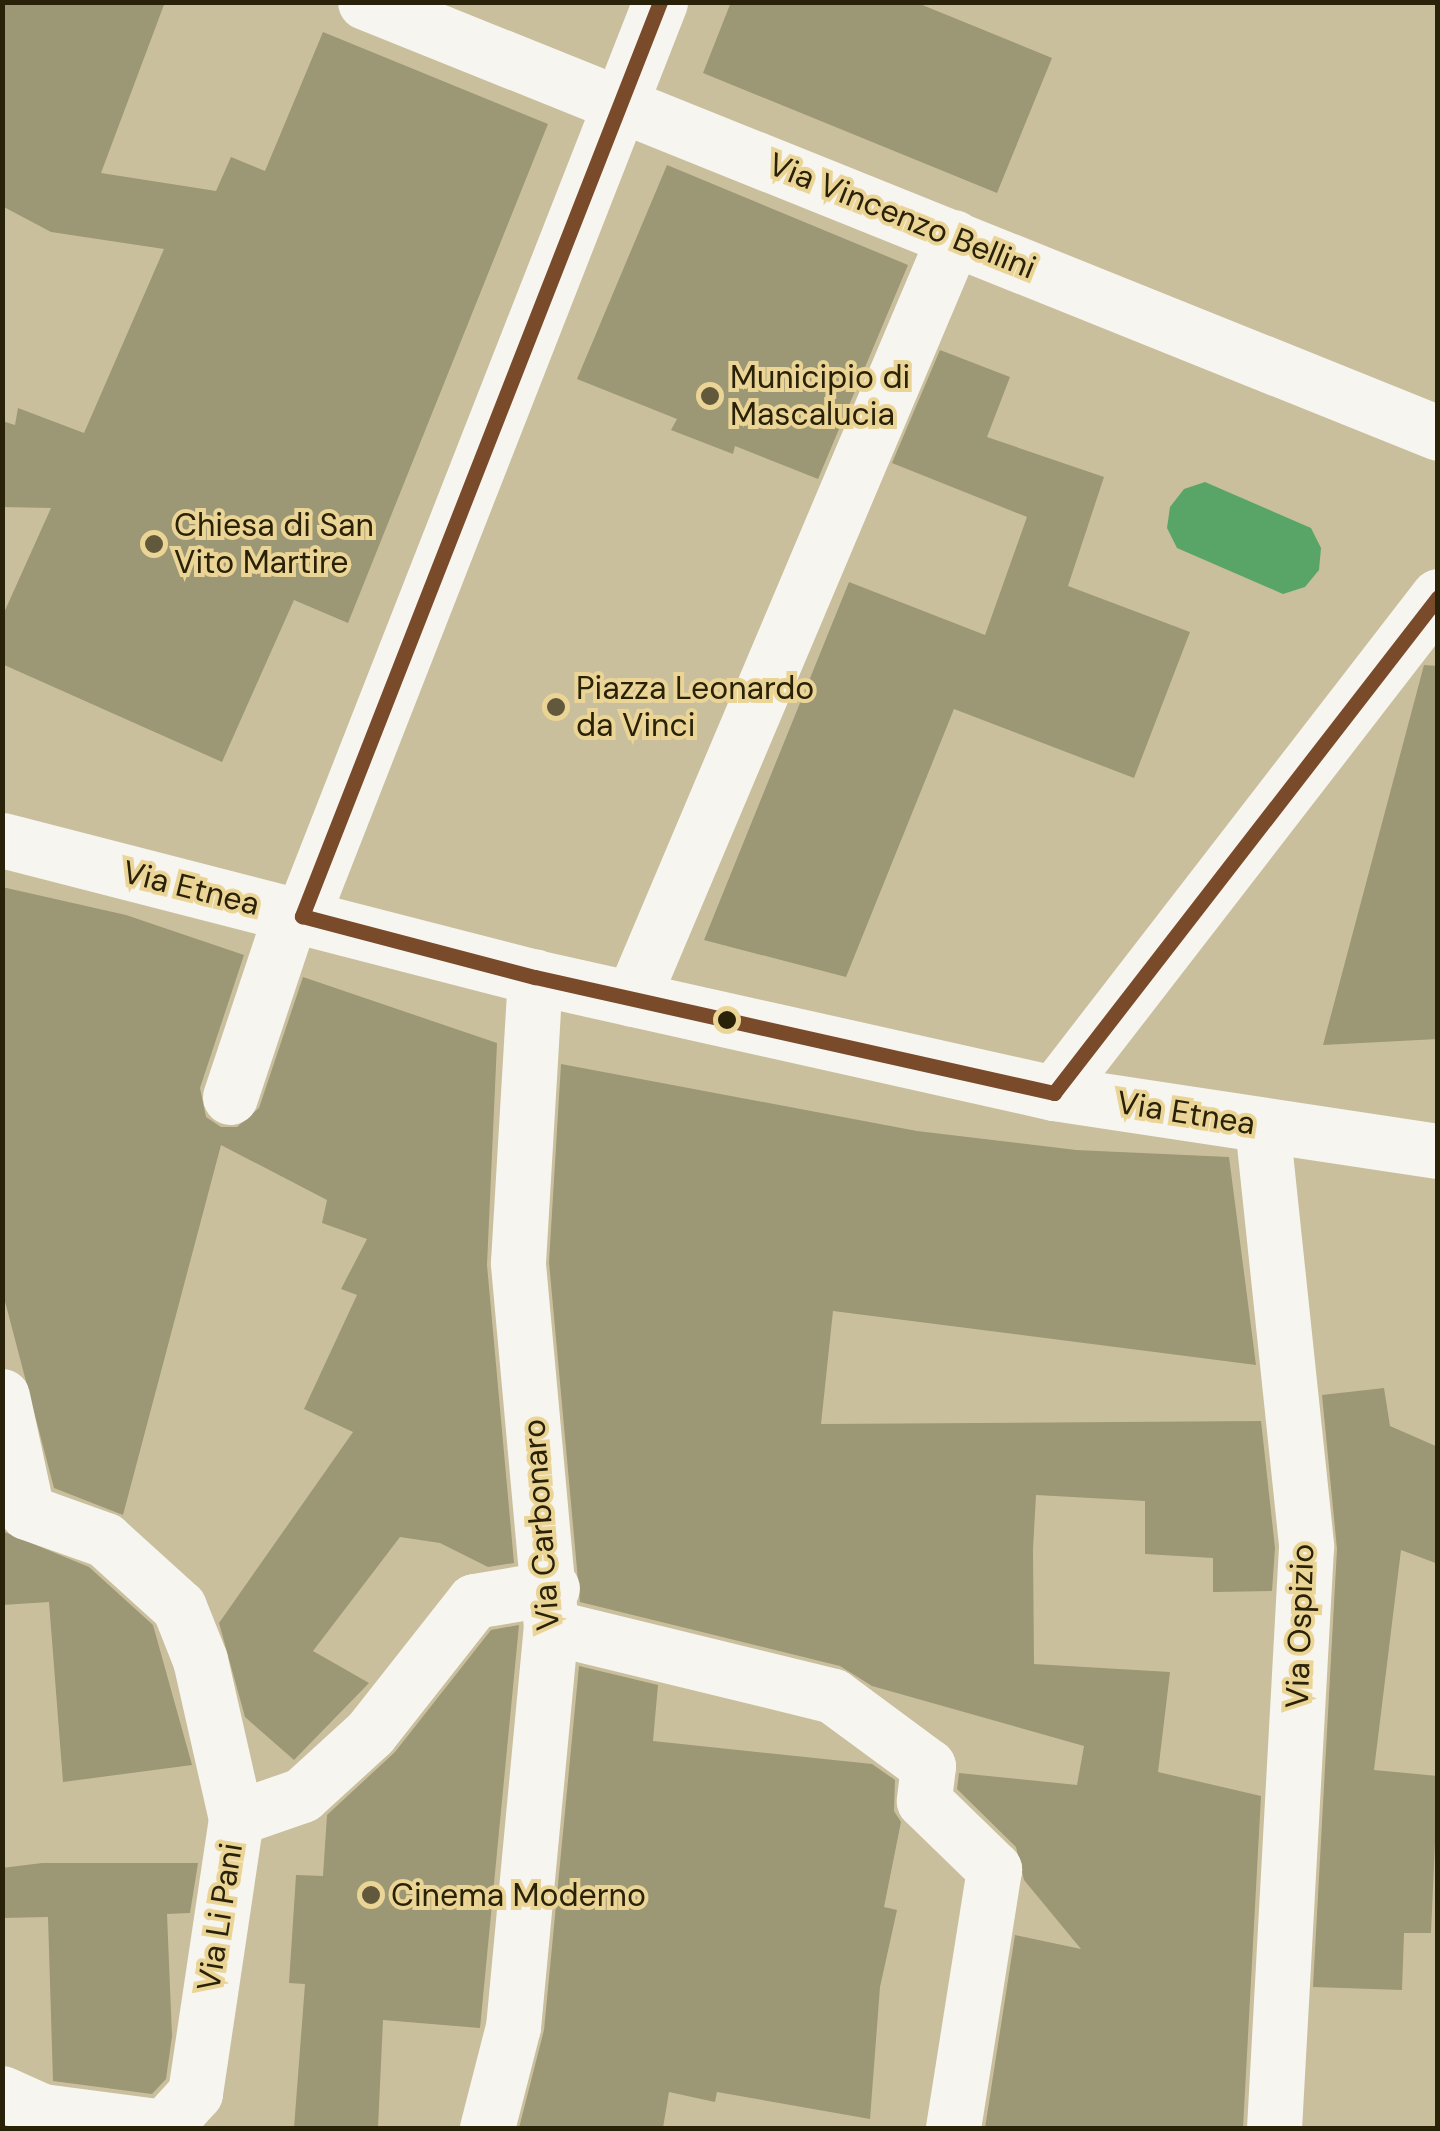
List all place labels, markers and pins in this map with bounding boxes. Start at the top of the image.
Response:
place label: Municipio di Mascalucia [730,359,910,434]
marker: Municipio di Mascalucia [699,385,721,407]
place label: Chiesa di San Vito Martire [174,507,374,582]
marker: Chiesa di San Vito Martire [143,533,165,555]
place label: Piazza Leonardo da Vinci [576,670,814,745]
marker: Piazza Leonardo da Vinci [545,696,567,718]
unlabelled marker [717,1010,737,1030]
place label: Cinema Moderno [391,1876,646,1914]
marker: Cinema Moderno [360,1884,382,1906]

